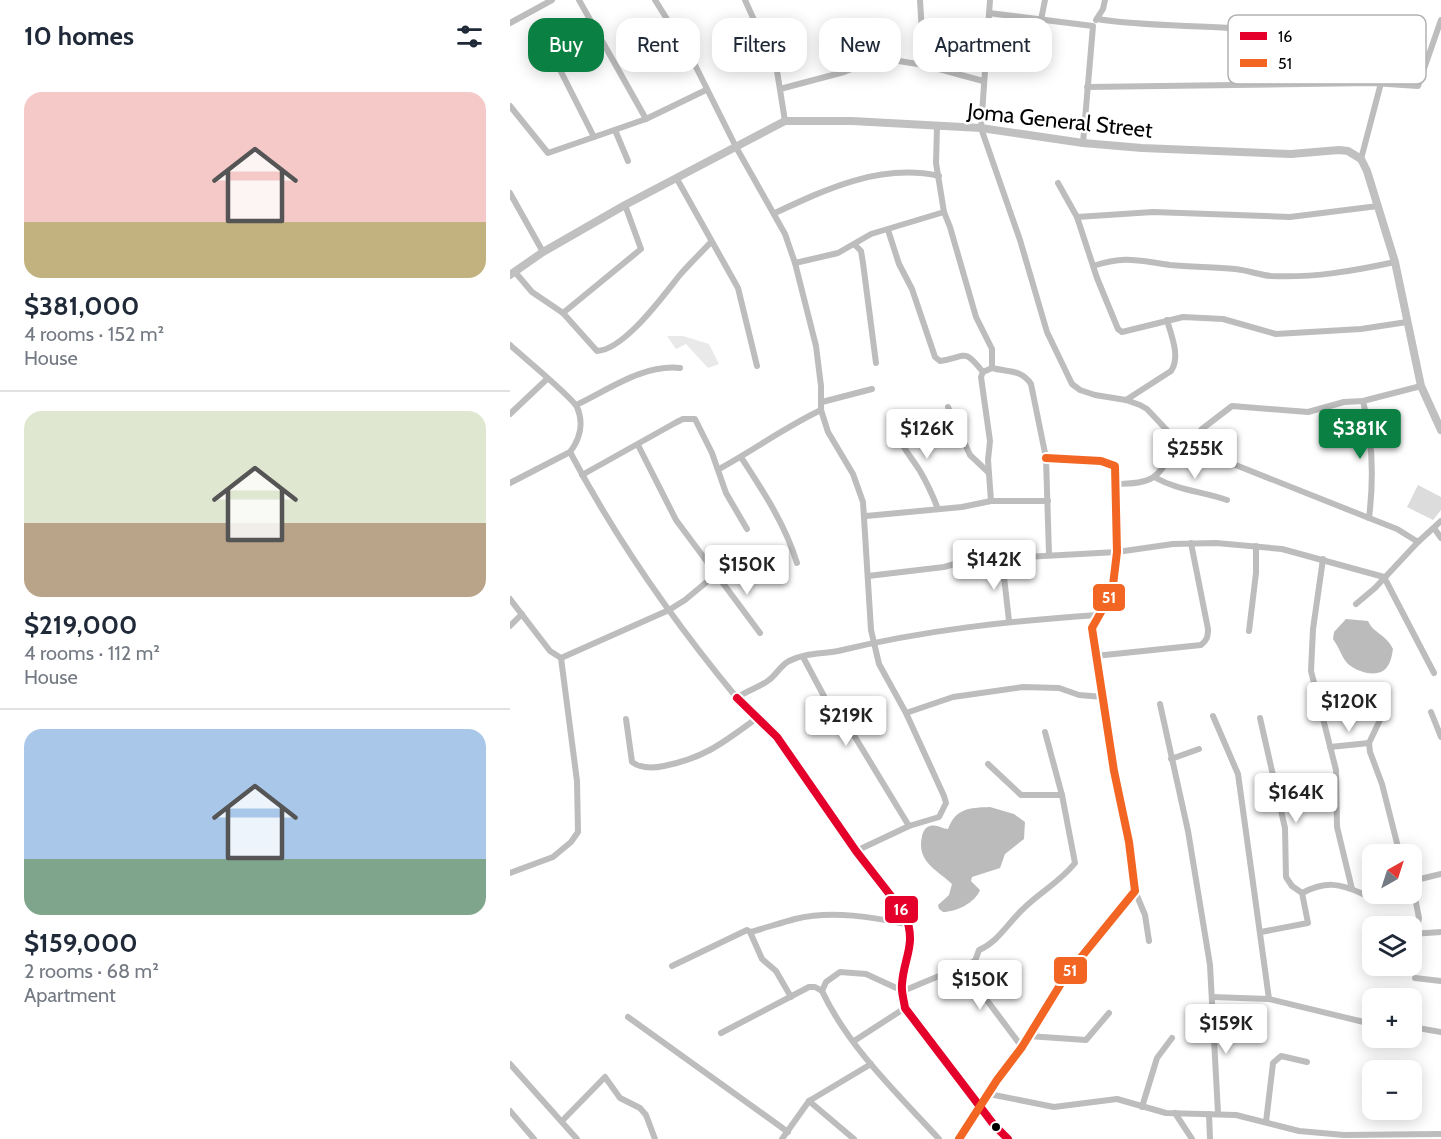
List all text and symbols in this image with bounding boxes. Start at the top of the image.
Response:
legend [1228,15,1426,84]
chip: Buy [528,18,604,72]
chip: Rent [616,18,700,72]
chip: Filters [712,18,807,72]
chip: New [819,18,901,72]
chip: Apartment [913,18,1052,72]
text: 10 homes [24,20,134,52]
icon: filters [453,20,486,53]
text: 16 [1278,27,1292,46]
text: 51 [1278,54,1292,73]
street label: Joma General Street [965,97,1154,144]
icon: home [201,131,309,239]
text: $381,000 [24,290,139,322]
text: 4 rooms · 152 m² [24,322,164,346]
text: House [24,346,78,370]
pin: $126K [885,409,969,460]
pin: $381K [1318,409,1402,460]
text: $126K [900,416,954,440]
text: $381K [1333,416,1387,440]
pin: $255K [1153,429,1237,480]
text: $255K [1167,436,1223,460]
icon: home [201,450,309,558]
pin: $142K [952,540,1036,591]
pin: $150K [705,545,789,596]
text: $142K [967,547,1021,571]
text: $150K [719,552,775,576]
line badge: 51 [1092,583,1126,612]
text: 51 [1102,588,1116,607]
text: $219,000 [24,609,137,641]
text: 4 rooms · 112 m² [24,641,160,665]
text: House [24,665,78,689]
pin: $120K [1307,682,1391,733]
text: $120K [1321,689,1377,713]
pin: $219K [804,696,888,747]
text: $219K [819,703,873,727]
icon: home [201,768,309,876]
pin: $164K [1254,773,1338,824]
text: $164K [1268,780,1324,804]
north arrow [1362,844,1422,904]
map controls [1362,844,1422,1120]
line badge: 16 [884,895,919,924]
text: 16 [894,900,908,919]
button: layers [1362,916,1422,976]
text: $159,000 [24,927,138,959]
line badge: 51 [1053,956,1088,985]
text: 2 rooms · 68 m² [24,959,159,983]
pin: $150K [938,960,1022,1011]
text: 51 [1063,961,1077,980]
text: $150K [952,967,1008,991]
text: Apartment [24,983,116,1007]
button: + [1362,988,1422,1048]
pin: $159K [1184,1004,1268,1055]
text: $159K [1199,1011,1253,1035]
button: − [1362,1060,1422,1120]
unlabelled marker [990,1121,1002,1133]

